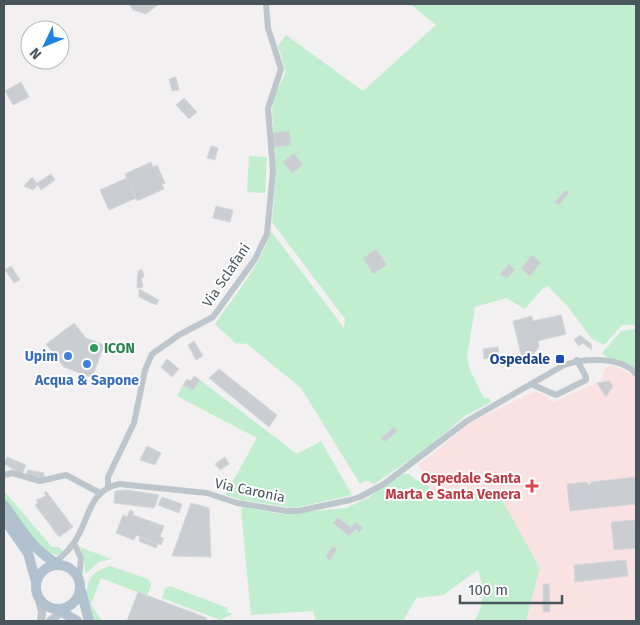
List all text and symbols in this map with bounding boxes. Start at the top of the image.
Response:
north arrow [20,20,70,70]
text: N [26,44,45,63]
street label: Via Sclafani [199,240,254,310]
place label: ICON [104,340,135,357]
marker: ICON [88,342,100,354]
place label: Upim [25,348,58,365]
marker: Upim [62,350,74,362]
place label: Ospedale [490,351,550,368]
marker: Ospedale [554,353,566,365]
marker: Acqua & Sapone [81,358,93,370]
place label: Acqua & Sapone [34,372,139,389]
place label: Ospedale Santa Marta e Santa Venera [385,470,521,503]
street label: Via Caronia [213,475,287,506]
marker: Ospedale Santa Marta e Santa Venera [525,479,539,493]
scale bar [460,572,562,604]
text: 100 m [468,581,508,599]

